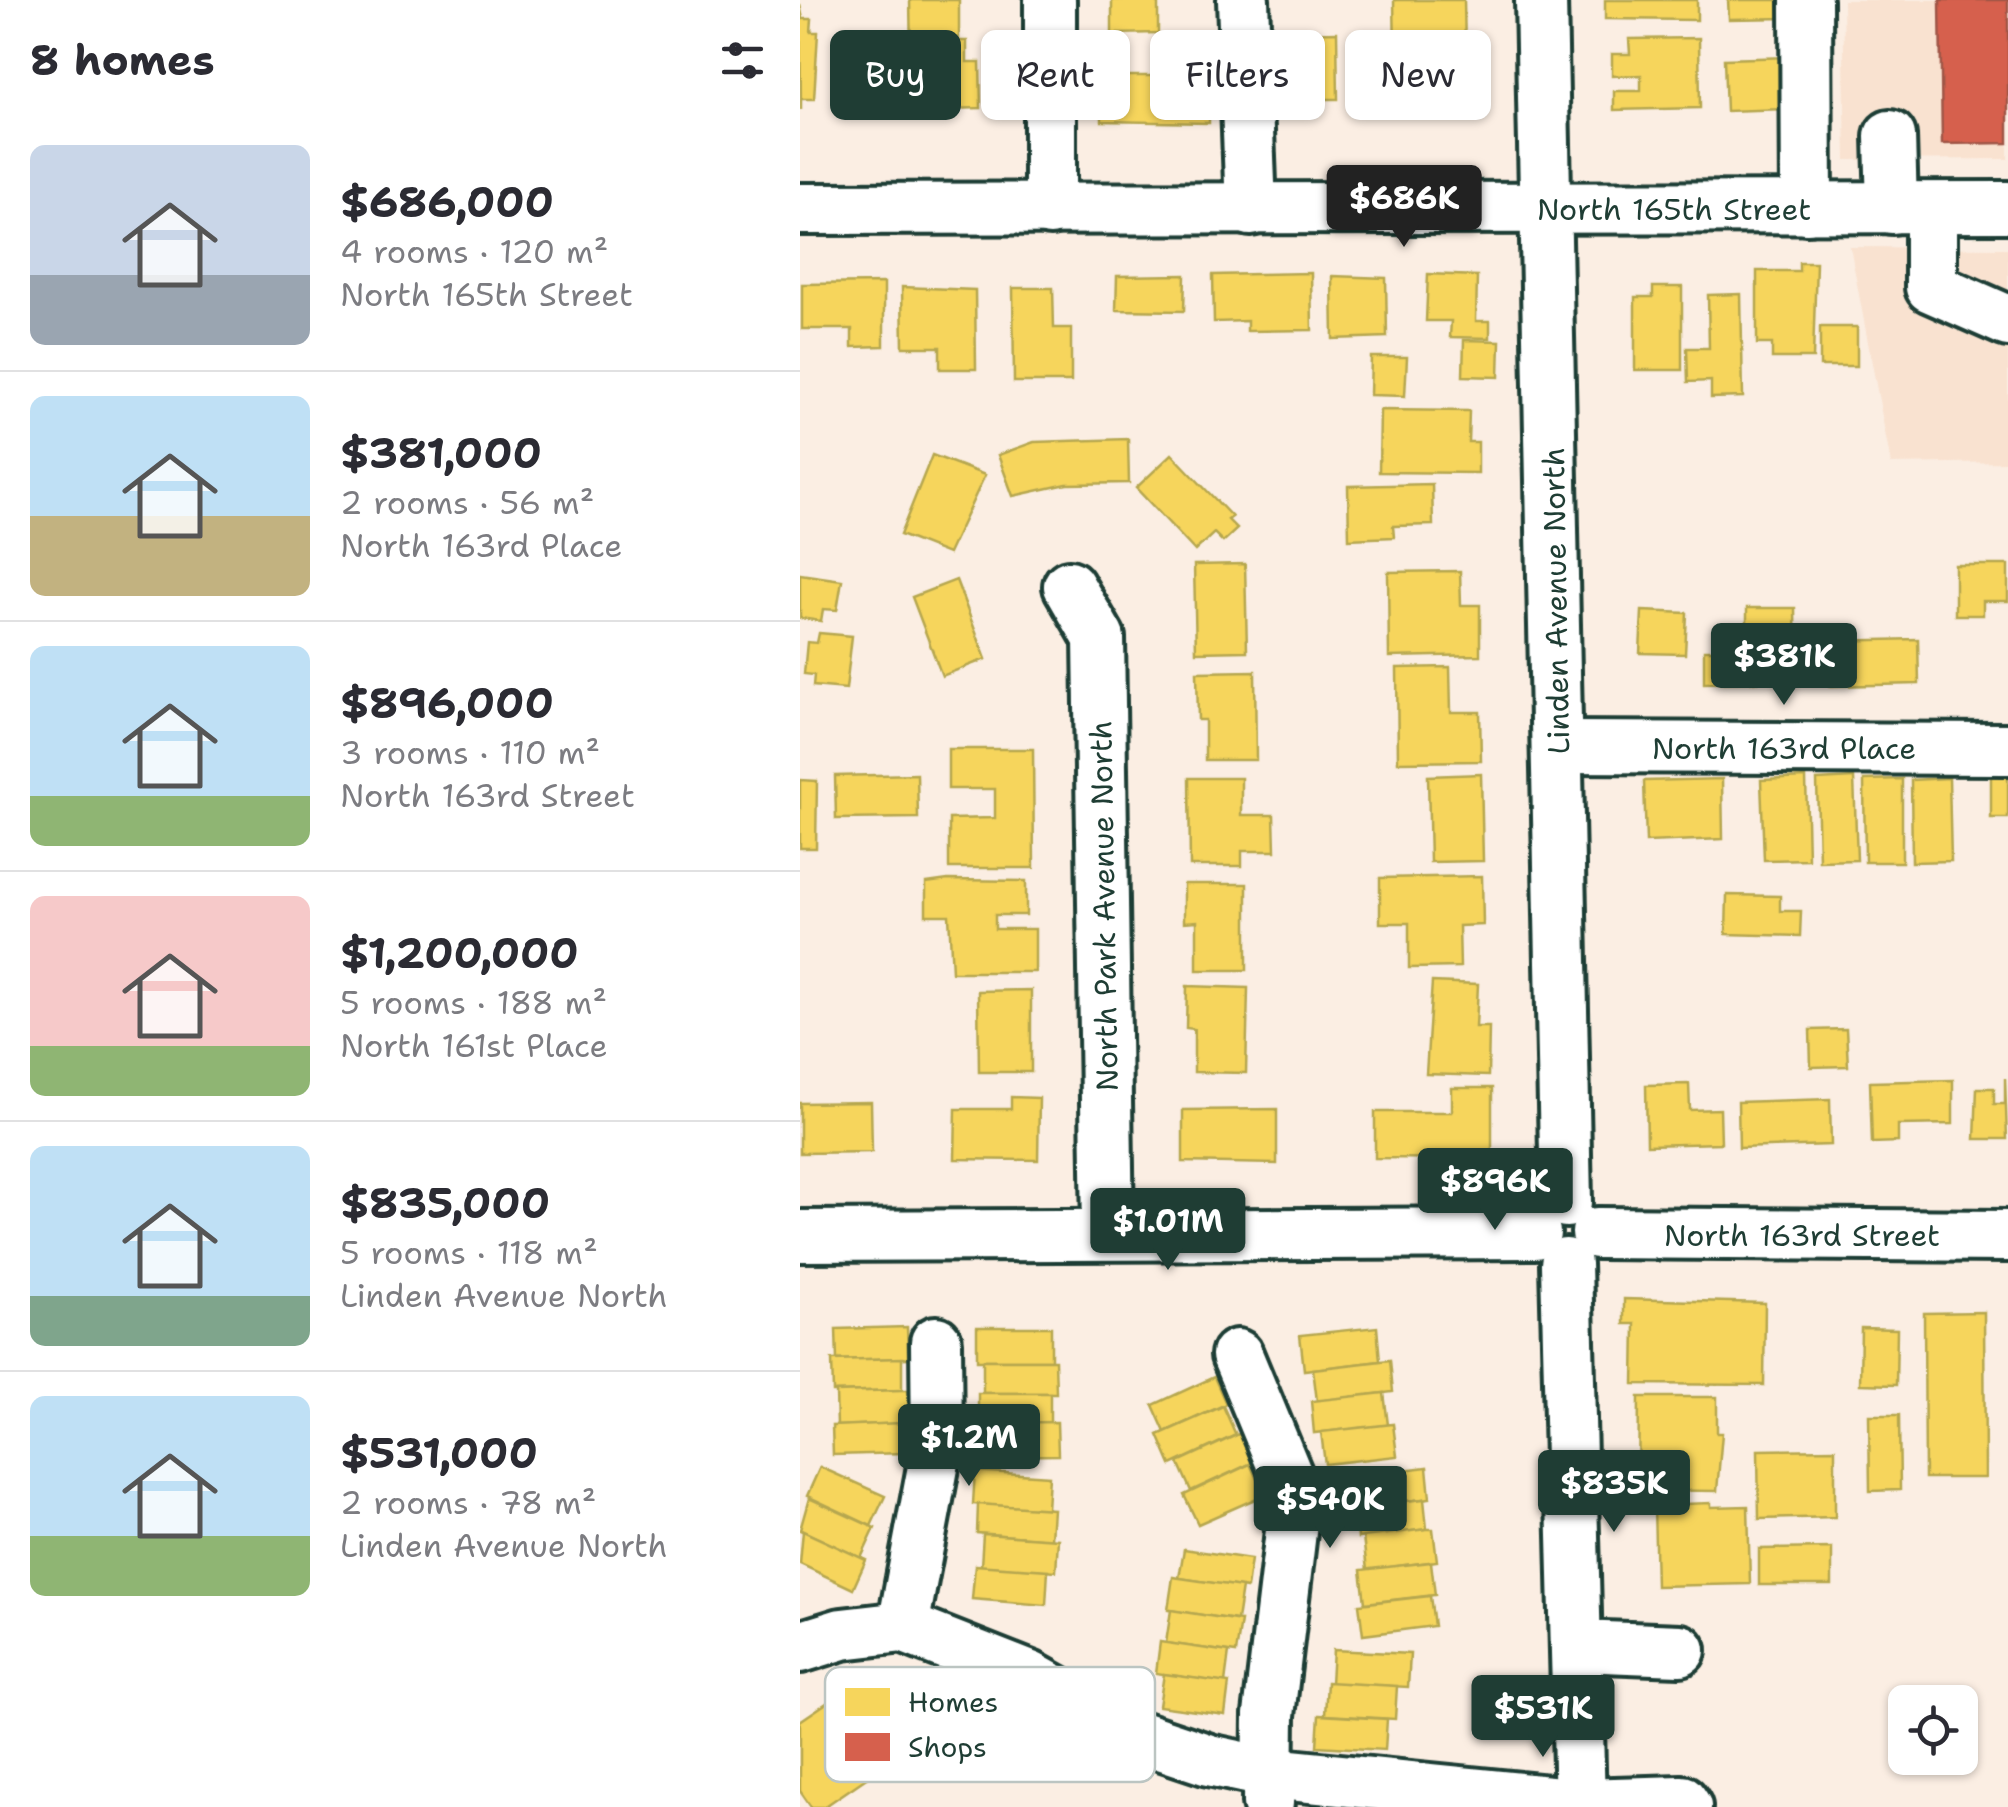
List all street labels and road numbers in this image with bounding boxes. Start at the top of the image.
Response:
street label: North 165th Street [1537,189,1811,230]
street label: Linden Avenue North [1533,447,1579,755]
street label: North Park Avenue North [1080,720,1128,1092]
street label: North 163rd Place [1652,728,1916,769]
street label: North 163rd Street [1664,1215,1940,1256]

